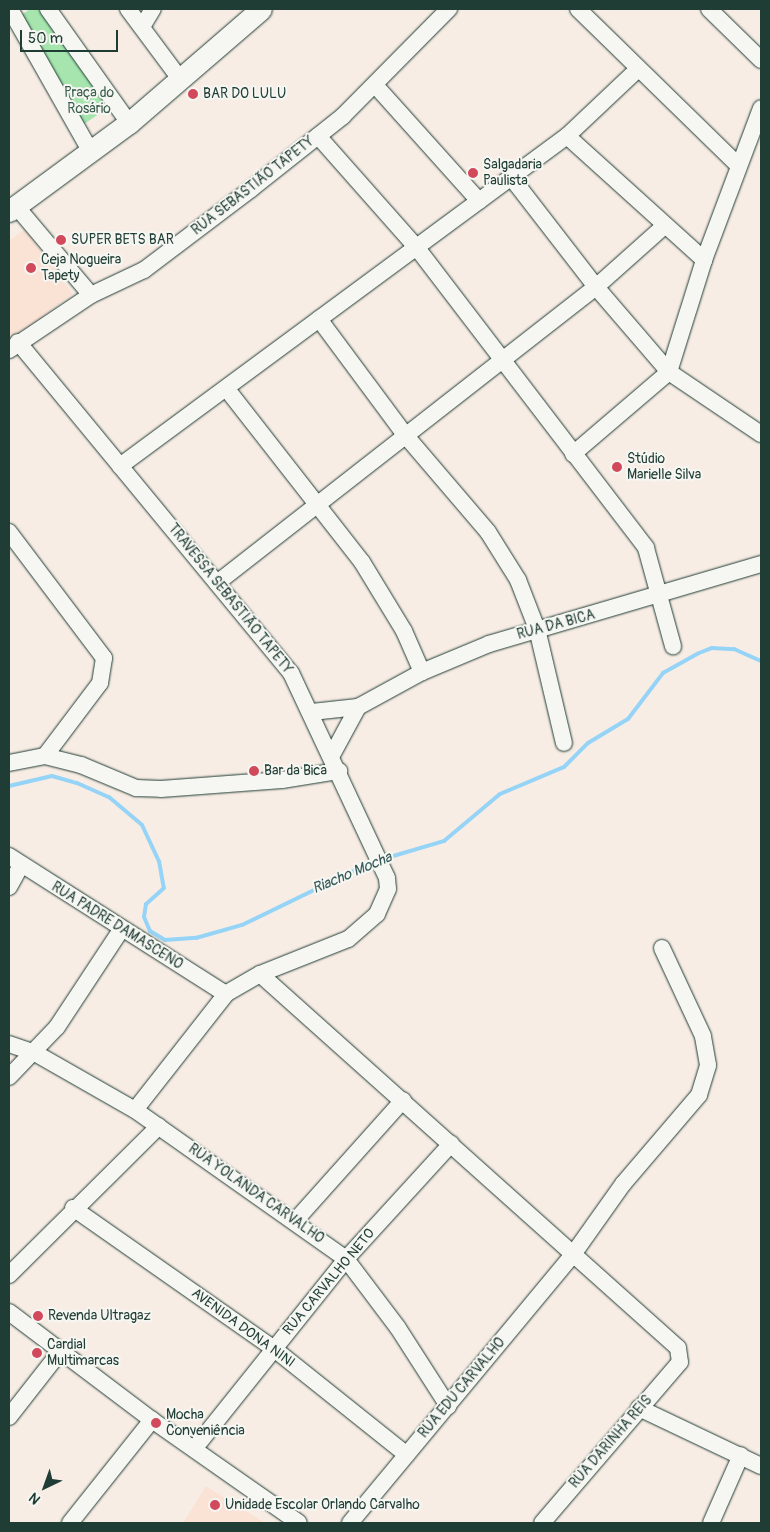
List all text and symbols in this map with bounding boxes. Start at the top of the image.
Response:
scale bar [22,20,120,52]
text: 50 m [28,29,63,48]
park label: Praça do Rosário [64,85,114,118]
place label: BAR DO LULU [203,86,286,102]
marker: BAR DO LULU [187,88,199,100]
street label: RUA SEBASTIÃO TAPETY [189,133,317,239]
place label: Salgadaria Paulista [483,157,542,190]
marker: Salgadaria Paulista [467,167,479,179]
place label: SUPER BETS BAR [71,232,174,248]
marker: SUPER BETS BAR [55,234,67,246]
place label: Ceja Nogueira Tapety [41,252,121,284]
marker: Ceja Nogueira Tapety [25,262,37,274]
place label: Stúdio Marielle Silva [627,451,701,484]
marker: Stúdio Marielle Silva [611,461,623,473]
street label: TRAVESSA SEBASTIÃO TAPETY [164,521,296,677]
street label: RUA DA BICA [515,607,597,643]
place label: Bar da Bica [264,763,327,779]
marker: Bar da Bica [248,765,260,777]
water label: Riacho Mocha [309,848,395,898]
street label: RUA PADRE DAMASCENO [48,879,186,973]
street label: RUA YOLANDA CARVALHO [185,1141,327,1247]
street label: RUA CARVALHO NETO [280,1225,378,1339]
street label: AVENIDA DONA NINI [188,1285,298,1371]
place label: Revenda Ultragaz [48,1308,151,1324]
marker: Revenda Ultragaz [32,1310,44,1322]
street label: RUA EDU CARVALHO [415,1334,509,1442]
place label: Cardial Multimarcas [47,1337,119,1370]
marker: Cardial Multimarcas [31,1347,43,1359]
street label: RUA DARINHA REIS [566,1392,656,1492]
place label: Mocha Conveniência [166,1407,245,1440]
marker: Mocha Conveniência [150,1417,162,1429]
north arrow [20,1462,70,1512]
text: N [25,1489,44,1508]
place label: Unidade Escolar Orlando Carvalho [225,1497,420,1513]
marker: Unidade Escolar Orlando Carvalho [209,1499,221,1511]

